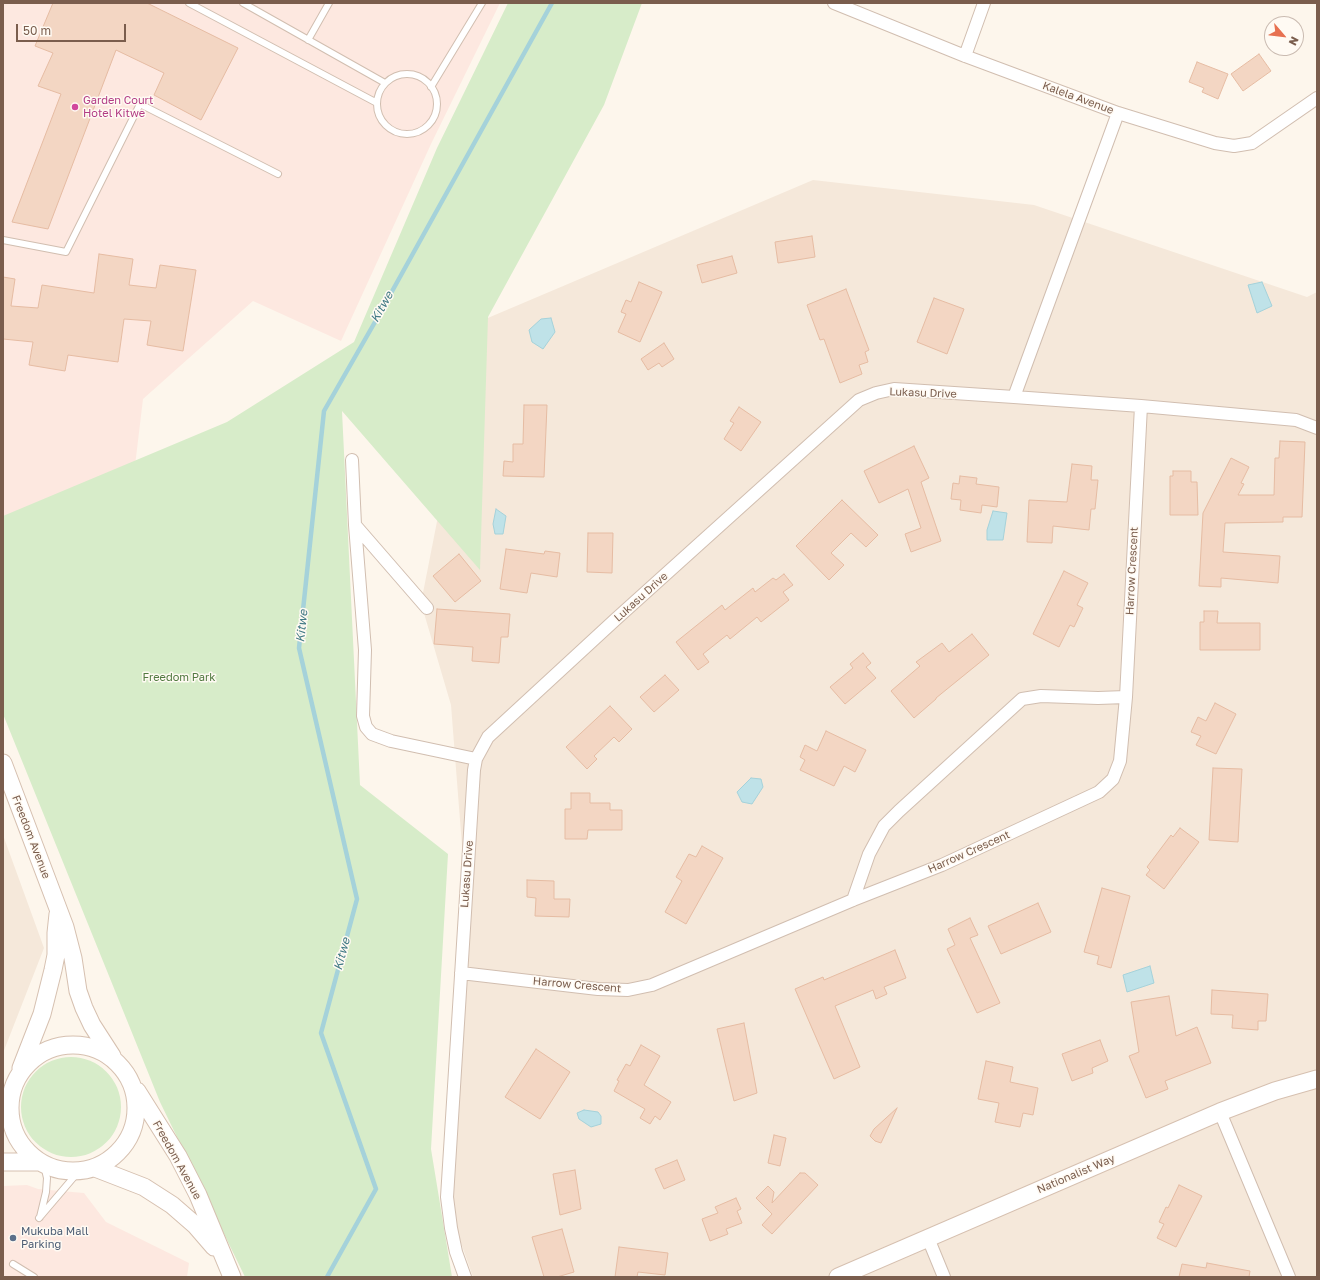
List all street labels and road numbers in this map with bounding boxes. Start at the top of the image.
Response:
street label: Kalela Avenue [1041,79,1115,117]
street label: Lukasu Drive [889,385,957,401]
street label: Harrow Crescent [1123,526,1141,616]
street label: Lukasu Drive [611,570,671,624]
street label: Freedom Avenue [9,793,53,881]
street label: Harrow Crescent [926,828,1012,876]
street label: Lukasu Drive [458,840,476,908]
street label: Harrow Crescent [532,975,622,995]
street label: Freedom Avenue [150,1118,204,1202]
street label: Nationalist Way [1035,1152,1117,1196]

